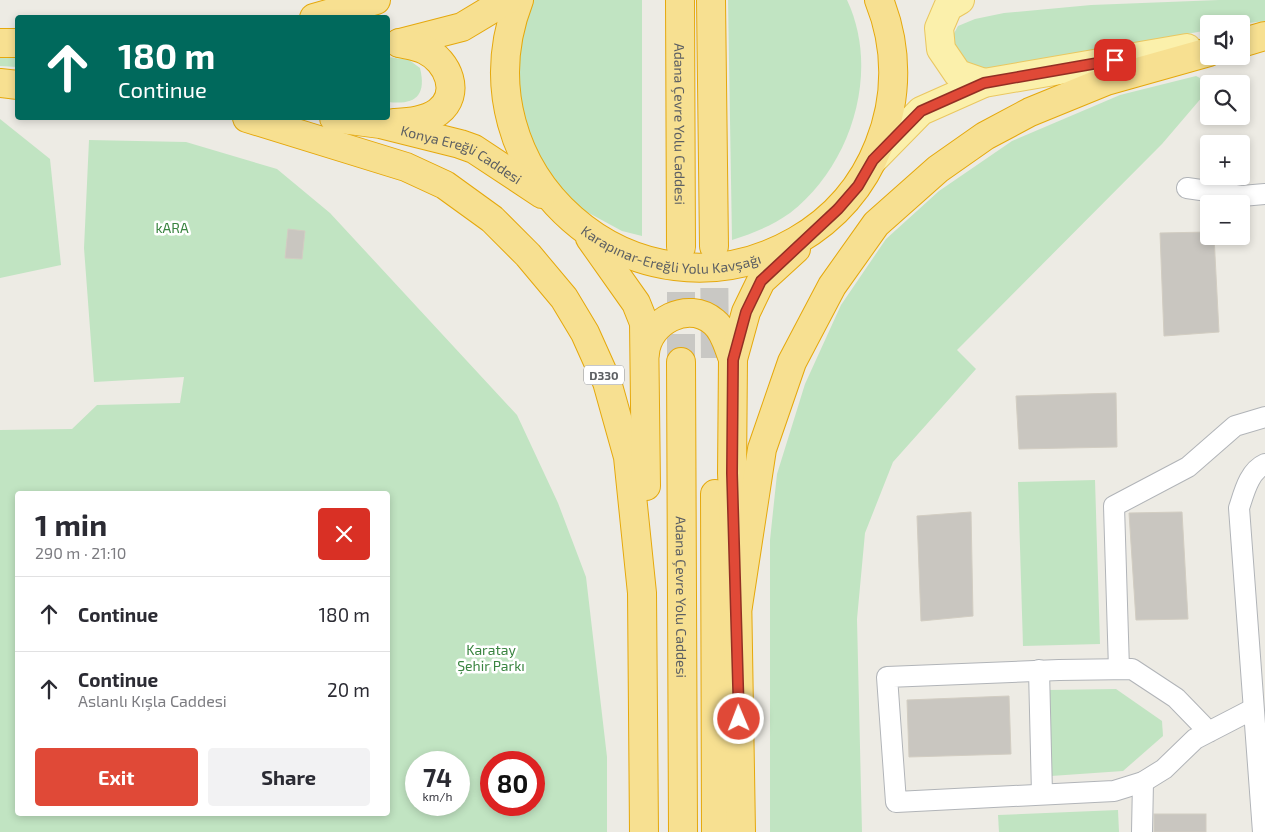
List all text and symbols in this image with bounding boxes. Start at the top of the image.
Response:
map controls [1200,15,1250,245]
button: sound [1200,15,1250,65]
text: 180 m [118,34,215,76]
icon: ahead [35,35,100,100]
pin [1094,39,1136,81]
street label: Adana Çevre Yolu Caddesi [671,43,689,205]
icon: arrive [1101,46,1129,74]
button: search [1200,75,1250,125]
text: Continue [118,76,207,102]
street label: Konya Ereğli Caddesi [399,121,525,187]
button: + [1200,135,1250,185]
button: − [1200,195,1250,245]
park label: kARA [155,219,189,236]
street label: Karapınar-Ereğli Yolu Kavşağı [578,221,763,276]
road number: D330 [584,366,624,384]
text: 1 min [35,506,107,542]
button: close [318,508,370,560]
street label: Adana Çevre Yolu Caddesi [672,516,691,678]
text: 290 m · 21:10 [35,543,126,562]
icon: ahead [35,600,63,628]
text: Continue [78,603,158,626]
text: 180 m [319,603,370,626]
park label: Karatay Şehir Parkı [457,641,525,675]
text: Continue [78,668,158,691]
icon: ahead [35,675,63,703]
text: 20 m [327,678,370,701]
text: Aslanlı Kışla Caddesi [78,691,227,710]
position arrow [712,692,764,744]
button: Exit [35,748,198,806]
button: Share [208,748,370,806]
speed limit sign: 80 [480,751,545,816]
text: 74 [423,762,452,792]
text: km/h [423,789,452,803]

